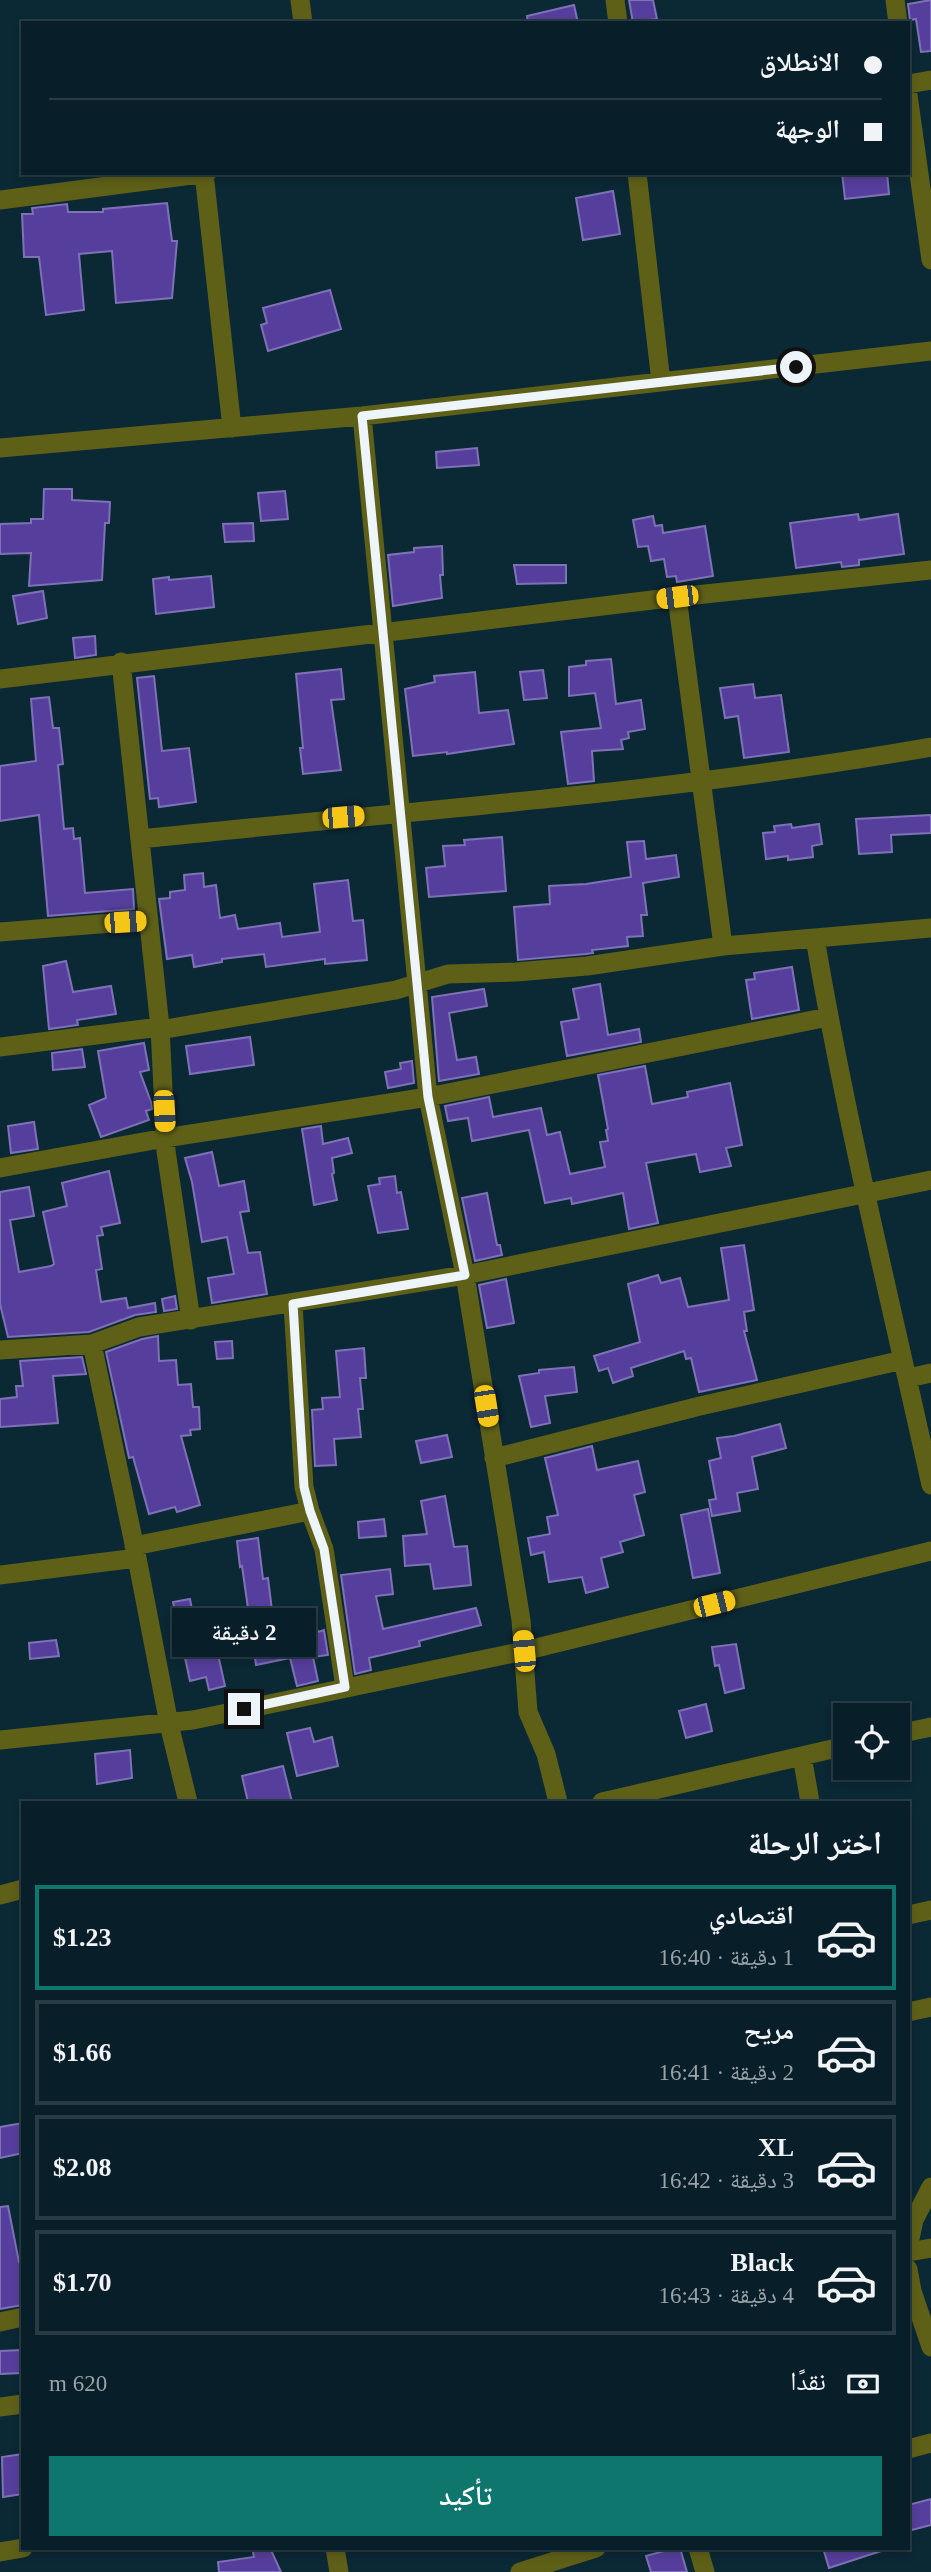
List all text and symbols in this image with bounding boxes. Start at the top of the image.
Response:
text: الانطلاق [760,48,840,77]
text: الوجهة [775,115,840,144]
route start [780,351,812,383]
car [655,584,700,610]
car [322,805,365,829]
car [104,910,147,934]
car [153,1089,176,1133]
car [473,1384,500,1428]
car [692,1589,737,1619]
callout: 2 دقيقة [172,1608,316,1656]
text: 2 دقيقة [211,1620,277,1645]
car [512,1629,537,1673]
route end [228,1693,260,1725]
map controls [833,1703,910,1780]
button: locate [833,1703,910,1780]
text: اختر الرحلة [748,1825,882,1861]
text: اقتصادي [709,1901,794,1930]
icon: car [815,1906,878,1969]
text: $1.23 [53,1923,112,1952]
text: 1 دقيقة · 16:40 [658,1945,794,1970]
text: مريح [744,2016,794,2045]
icon: car [815,2021,878,2084]
text: $1.66 [53,2038,112,2067]
text: 2 دقيقة · 16:41 [658,2060,794,2085]
text: XL [758,2133,794,2162]
icon: car [815,2136,878,2199]
text: $2.08 [53,2153,112,2182]
text: 3 دقيقة · 16:42 [658,2168,794,2193]
text: Black [730,2248,794,2277]
icon: car [815,2251,878,2314]
text: $1.70 [53,2268,112,2297]
text: 4 دقيقة · 16:43 [658,2283,794,2308]
icon: cash [844,2365,882,2403]
text: نقدًا [790,2367,826,2396]
text: 620 m [49,2371,107,2396]
button: تأكيد [49,2456,882,2536]

